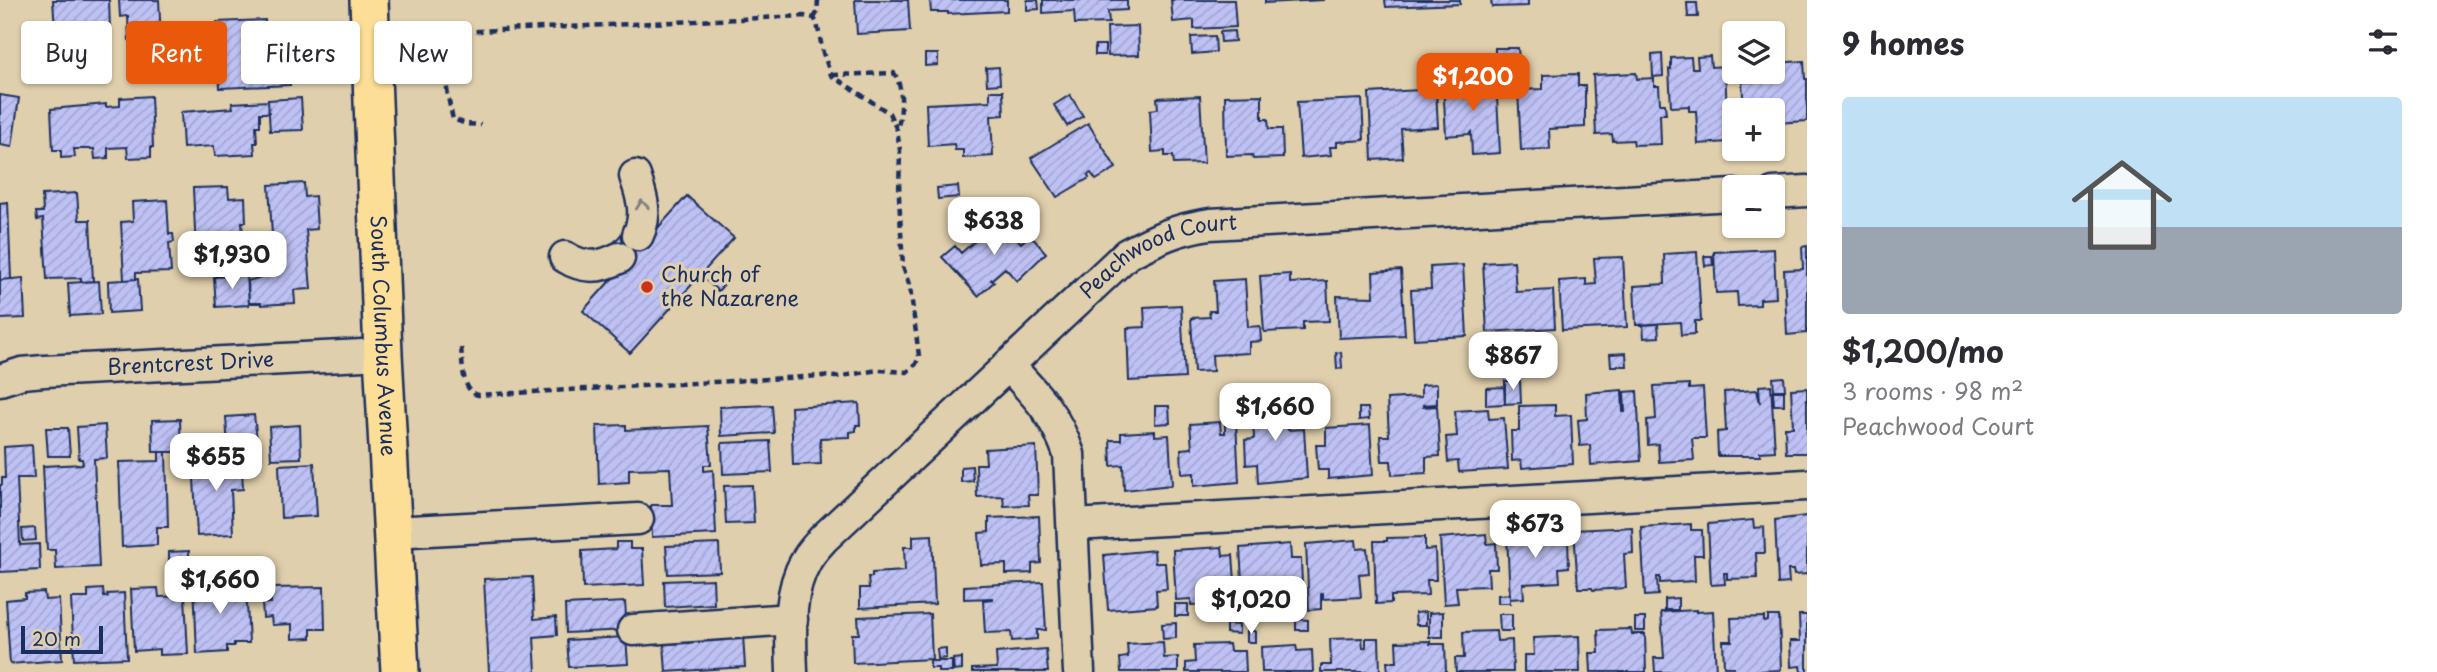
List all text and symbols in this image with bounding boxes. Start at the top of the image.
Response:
text: 9 homes [1842,20,1964,65]
chip: Buy [21,21,112,84]
chip: Rent [126,21,227,84]
chip: Filters [241,21,360,84]
chip: New [374,21,472,84]
map controls [1722,21,1785,238]
button: layers [1722,21,1785,84]
icon: filters [2364,23,2402,61]
pin: $1,200 [1416,54,1530,113]
text: $1,200 [1433,58,1513,93]
button: + [1722,98,1785,161]
icon: home [2059,142,2185,268]
button: − [1722,175,1785,238]
pin: $638 [953,198,1035,257]
one-way arrow [635,199,650,211]
text: $638 [964,202,1024,237]
street label: Peachwood Court [1071,205,1238,305]
street label: South Columbus Avenue [364,215,406,457]
pin: $1,930 [175,232,289,291]
text: $1,930 [194,236,270,271]
place label: Church of the Nazarene [661,257,799,313]
marker: Church of the Nazarene [639,279,655,295]
text: $1,200/mo [1842,328,2004,373]
pin: $867 [1472,332,1554,392]
text: $867 [1485,337,1541,372]
street label: Brentcrest Drive [106,341,275,382]
text: 3 rooms · 98 m² [1842,373,2023,408]
pin: $1,660 [1218,384,1332,443]
text: $1,660 [1235,388,1315,423]
text: Peachwood Court [1842,408,2034,443]
pin: $655 [175,434,257,493]
text: $655 [186,438,246,473]
pin: $673 [1494,500,1576,560]
text: $673 [1506,505,1564,540]
pin: $1,660 [163,556,277,616]
text: $1,660 [180,561,260,596]
pin: $1,020 [1194,576,1308,636]
text: $1,020 [1211,581,1291,616]
scale bar [21,623,103,655]
text: 20 m [32,624,81,652]

